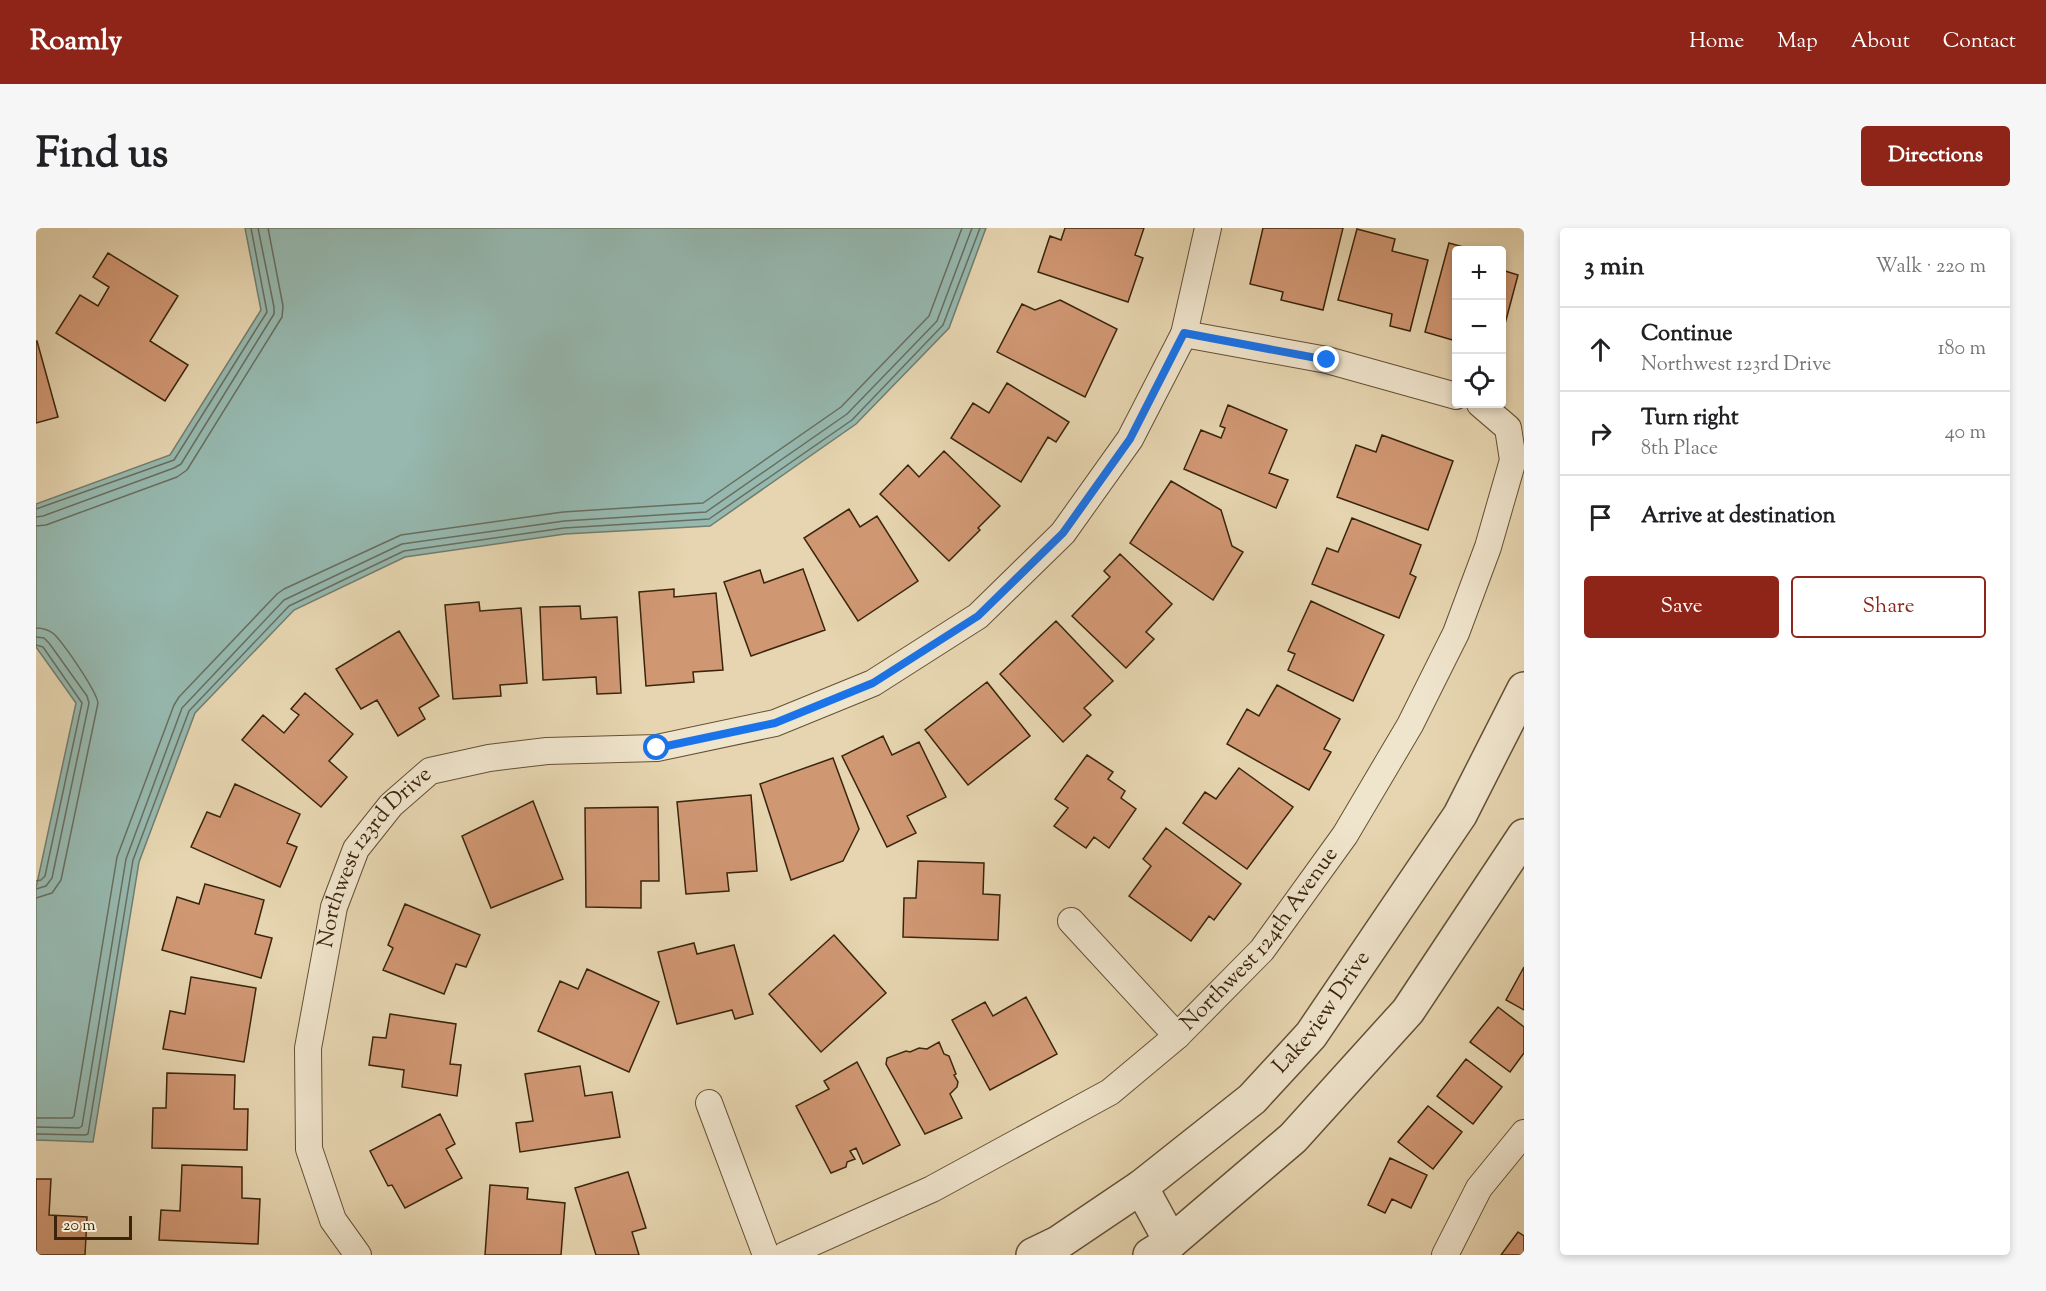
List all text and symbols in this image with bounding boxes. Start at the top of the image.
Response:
text: Roamly [30,22,122,62]
text: Home [1689,27,1744,57]
text: Map [1777,27,1818,57]
text: About [1851,27,1910,57]
text: Contact [1943,27,2016,57]
text: Find us [36,126,168,186]
button: Directions [1861,126,2010,186]
map controls [1452,246,1506,408]
button: + [1452,246,1506,300]
text: 3 min [1584,249,1644,286]
text: Walk · 220 m [1875,253,1986,282]
button: − [1452,300,1506,354]
text: Continue [1641,319,1732,351]
icon: ahead [1584,333,1617,366]
text: 180 m [1938,335,1986,364]
route end [1313,346,1339,372]
text: Northwest 123rd Drive [1641,351,1831,380]
button: locate [1452,354,1506,408]
text: Turn right [1641,403,1738,435]
icon: right [1584,417,1617,450]
text: 40 m [1945,419,1986,448]
text: 8th Place [1641,435,1718,464]
icon: arrive [1584,501,1617,534]
text: Arrive at destination [1641,501,1836,533]
button: Save [1584,576,1779,638]
button: Share [1791,576,1986,638]
route start [643,734,669,760]
street label: Northwest 123rd Drive [311,760,439,950]
street label: Northwest 124th Avenue [1174,841,1347,1039]
street label: Lakeview Drive [1266,945,1379,1082]
scale bar [54,1213,132,1240]
text: 20 m [63,1215,96,1238]

